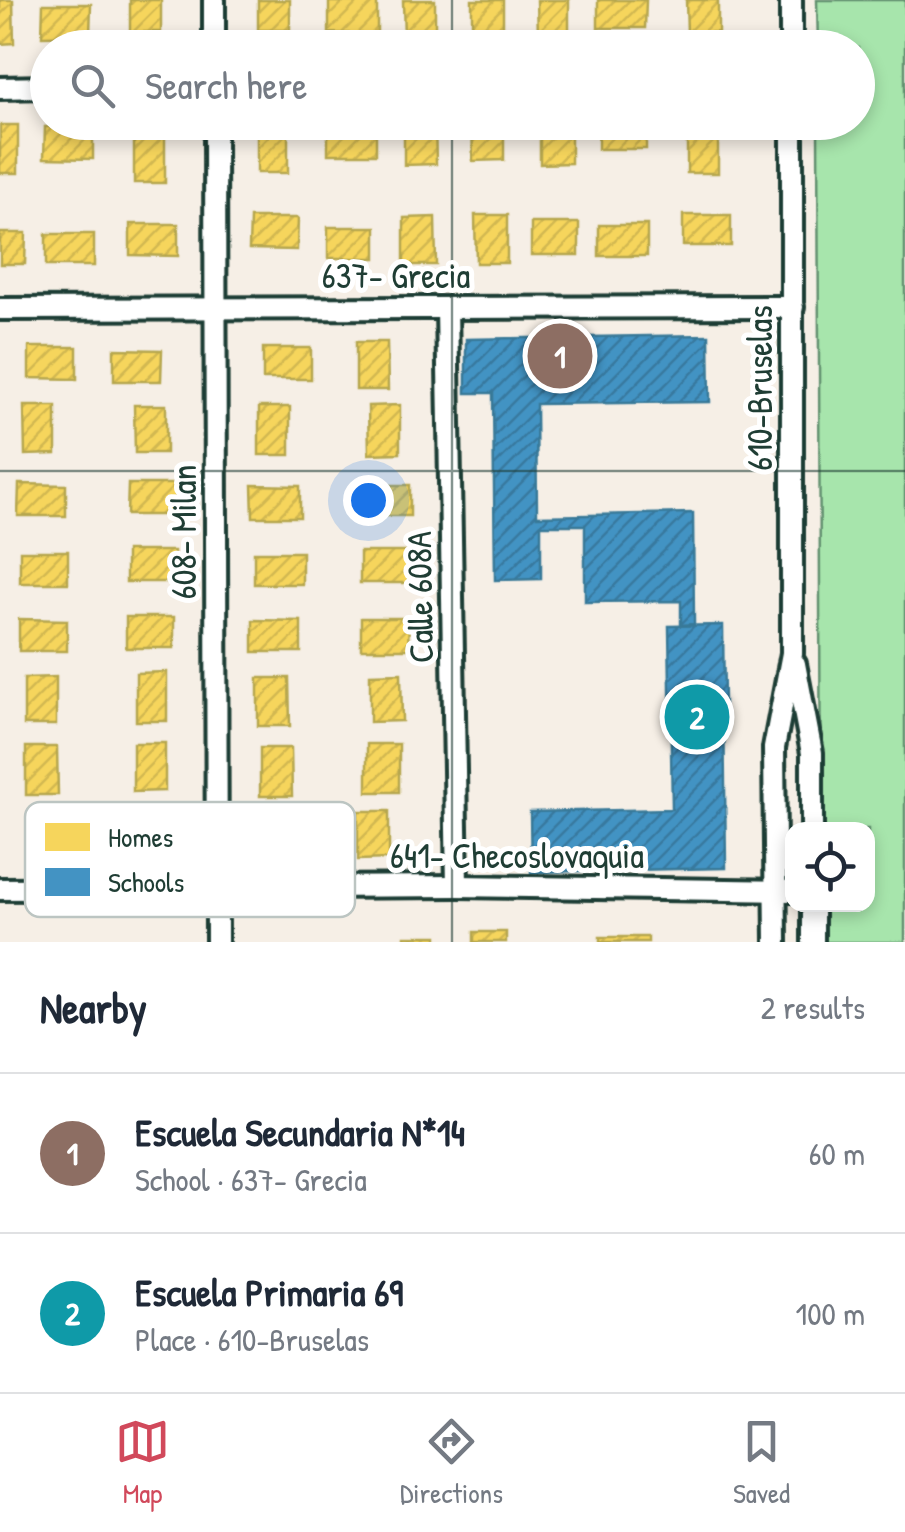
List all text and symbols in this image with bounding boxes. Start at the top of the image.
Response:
search box [30,30,875,140]
icon: search [65,58,120,113]
text: Search here [145,59,307,111]
street label: 637- Grecia [322,252,471,299]
street label: 610-Bruselas [736,305,783,471]
pin: 1 [528,318,592,394]
street label: 608- Milan [160,465,207,599]
your location [343,475,394,526]
street label: Calle 608A [395,531,444,663]
pin: 2 [664,680,730,754]
legend [25,802,355,917]
text: Homes [108,818,173,856]
map controls [785,822,875,912]
button: locate [785,822,875,912]
street label: 641- Checoslovaquia [390,832,644,879]
text: Schools [108,863,184,901]
text: Nearby [40,979,147,1036]
text: 2 results [761,986,865,1029]
text: Escuela Secundaria N*14 [135,1106,465,1158]
text: 1 [67,1132,78,1175]
text: 60 m [809,1132,865,1175]
text: School · 637- Grecia [135,1158,367,1201]
text: Escuela Primaria 69 [135,1266,403,1318]
text: 2 [65,1292,80,1335]
text: 100 m [796,1292,865,1335]
text: Place · 610-Bruselas [135,1318,369,1361]
tab: Map [115,1414,170,1512]
tab: Directions [400,1414,503,1512]
tab: Saved [733,1414,790,1512]

